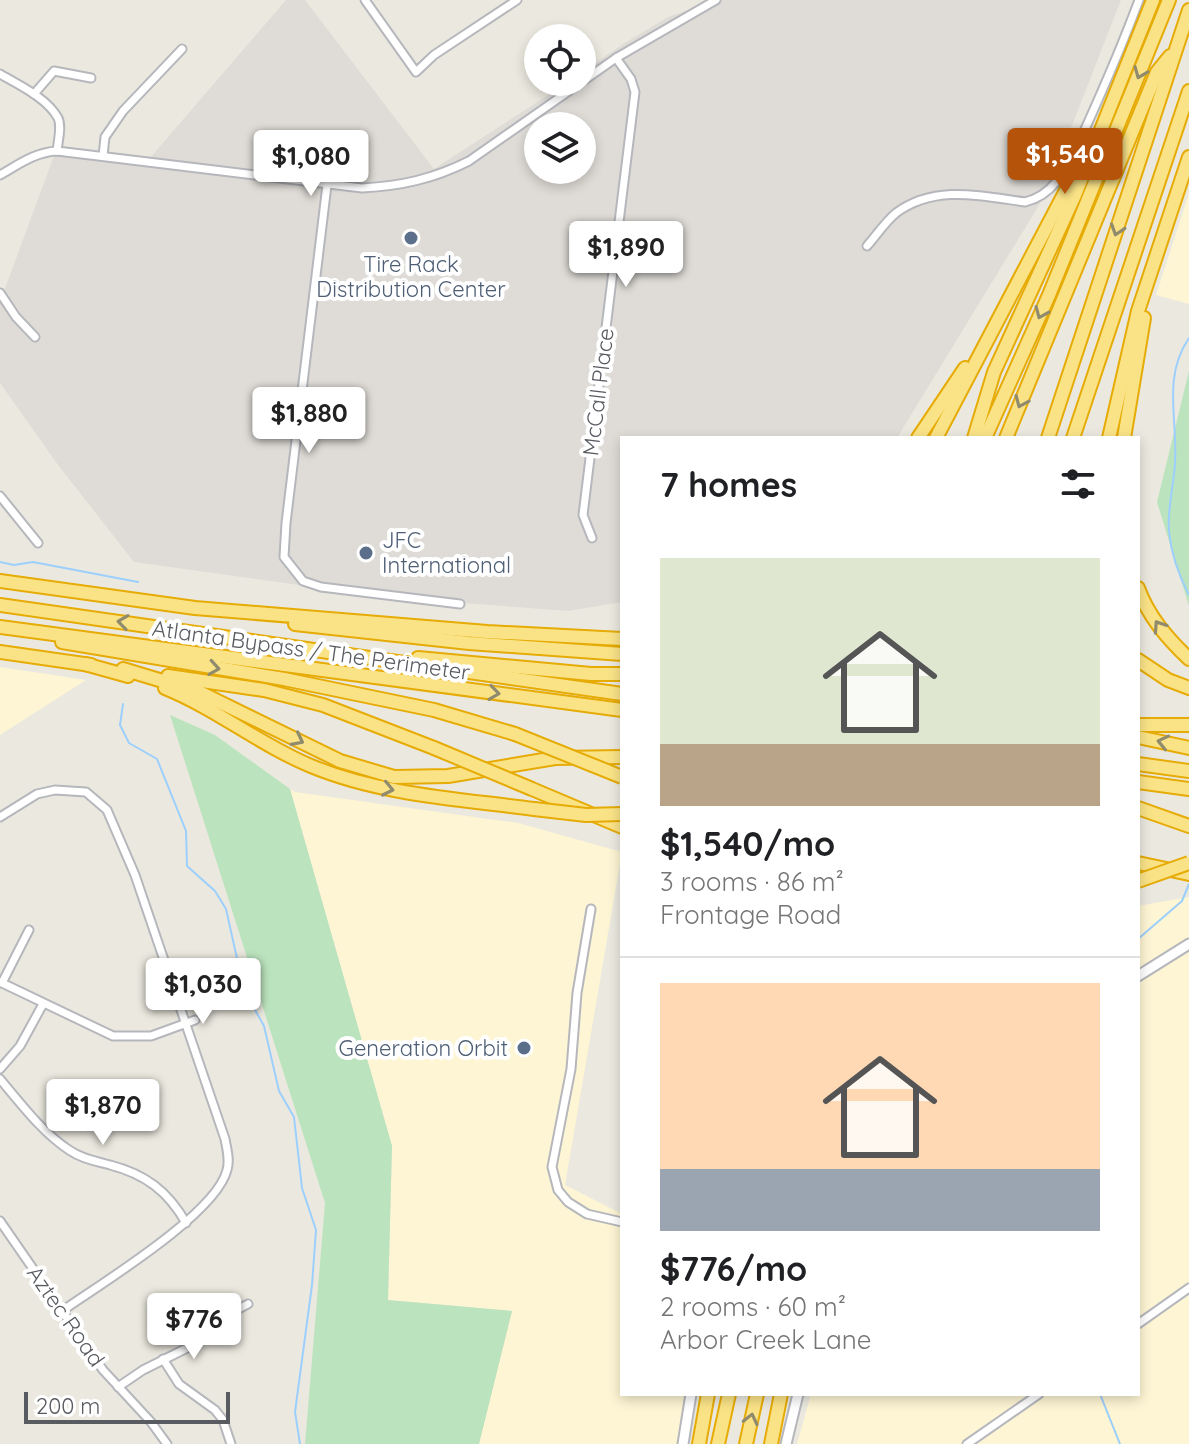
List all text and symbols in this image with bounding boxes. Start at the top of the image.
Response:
map controls [524,24,596,184]
button: locate [524,24,596,96]
one-way arrow [1133,65,1150,79]
button: layers [524,112,596,184]
pin: $1,540 [1000,128,1130,196]
pin: $1,080 [246,130,376,198]
text: $1,540 [1025,137,1105,170]
text: $1,080 [272,139,350,172]
pin: $1,890 [561,221,691,289]
one-way arrow [1110,222,1126,236]
marker: Tire Rack Distribution Center [402,229,420,247]
text: $1,890 [587,230,665,263]
place label: Tire Rack Distribution Center [316,250,506,303]
one-way arrow [1034,305,1050,319]
street label: McCall Place [576,326,620,458]
pin: $1,880 [244,387,374,455]
one-way arrow [1015,394,1031,408]
text: $1,880 [270,396,348,429]
icon: filters [1056,462,1100,506]
text: 7 homes [660,463,797,506]
place label: JFC International [382,526,511,579]
marker: JFC International [357,544,375,562]
icon: home [808,610,952,754]
one-way arrow [116,614,130,631]
street label: Atlanta Bypass / The Perimeter [150,614,472,686]
one-way arrow [1154,621,1169,635]
one-way arrow [207,659,221,676]
one-way arrow [487,684,501,701]
one-way arrow [290,730,305,746]
one-way arrow [1157,734,1171,751]
one-way arrow [382,779,395,796]
text: $1,540/mo [660,822,835,865]
text: 3 rooms · 86 m² [660,865,844,898]
text: Frontage Road [660,898,841,931]
pin: $1,030 [138,958,268,1026]
text: $1,030 [164,967,242,1000]
place label: Generation Orbit [339,1034,508,1062]
icon: home [808,1035,952,1179]
marker: Generation Orbit [515,1039,533,1057]
pin: $1,870 [38,1079,168,1147]
text: $1,870 [64,1088,142,1121]
text: $776/mo [660,1247,807,1290]
street label: Aztec Road [21,1260,111,1372]
text: 2 rooms · 60 m² [660,1290,846,1323]
pin: $776 [147,1293,241,1361]
text: $776 [165,1302,223,1335]
text: Arbor Creek Lane [660,1323,872,1356]
scale bar [24,1388,230,1424]
text: 200 m [36,1392,100,1420]
one-way arrow [742,1413,759,1426]

